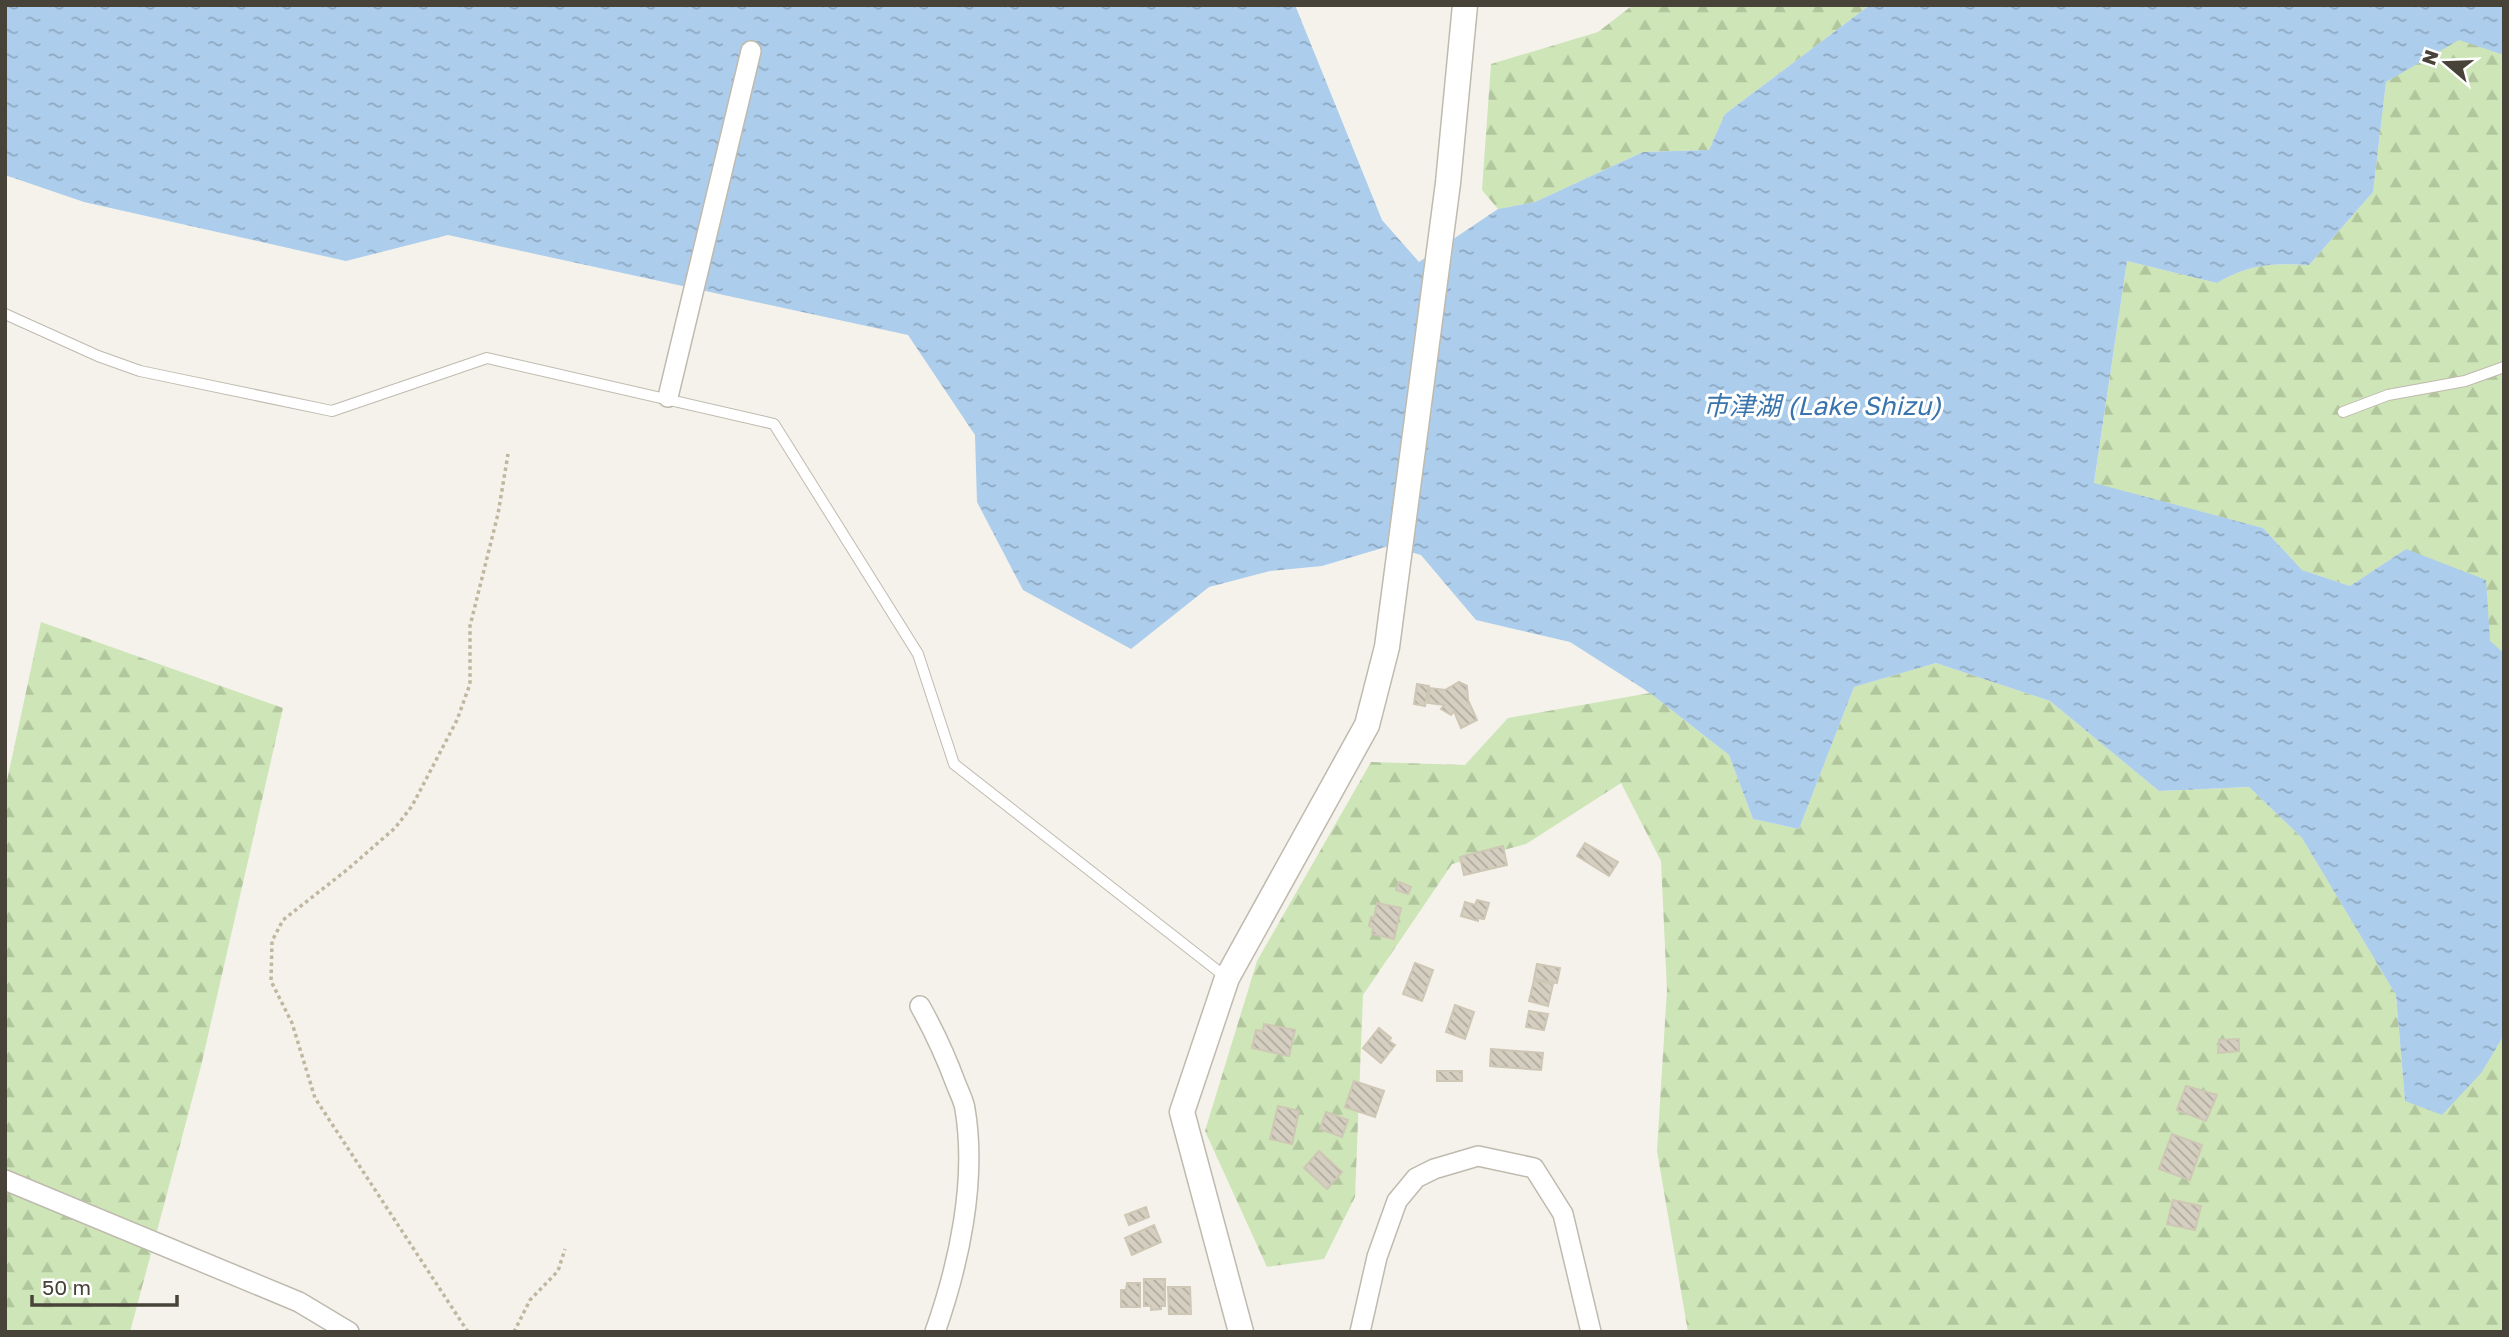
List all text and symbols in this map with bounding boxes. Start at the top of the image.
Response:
north arrow [2411,28,2481,98]
text: N [2416,47,2443,68]
water label: 市津湖 (Lake Shizu) [1703,390,1941,421]
scale bar [32,1264,177,1308]
text: 50 m [42,1274,91,1300]

